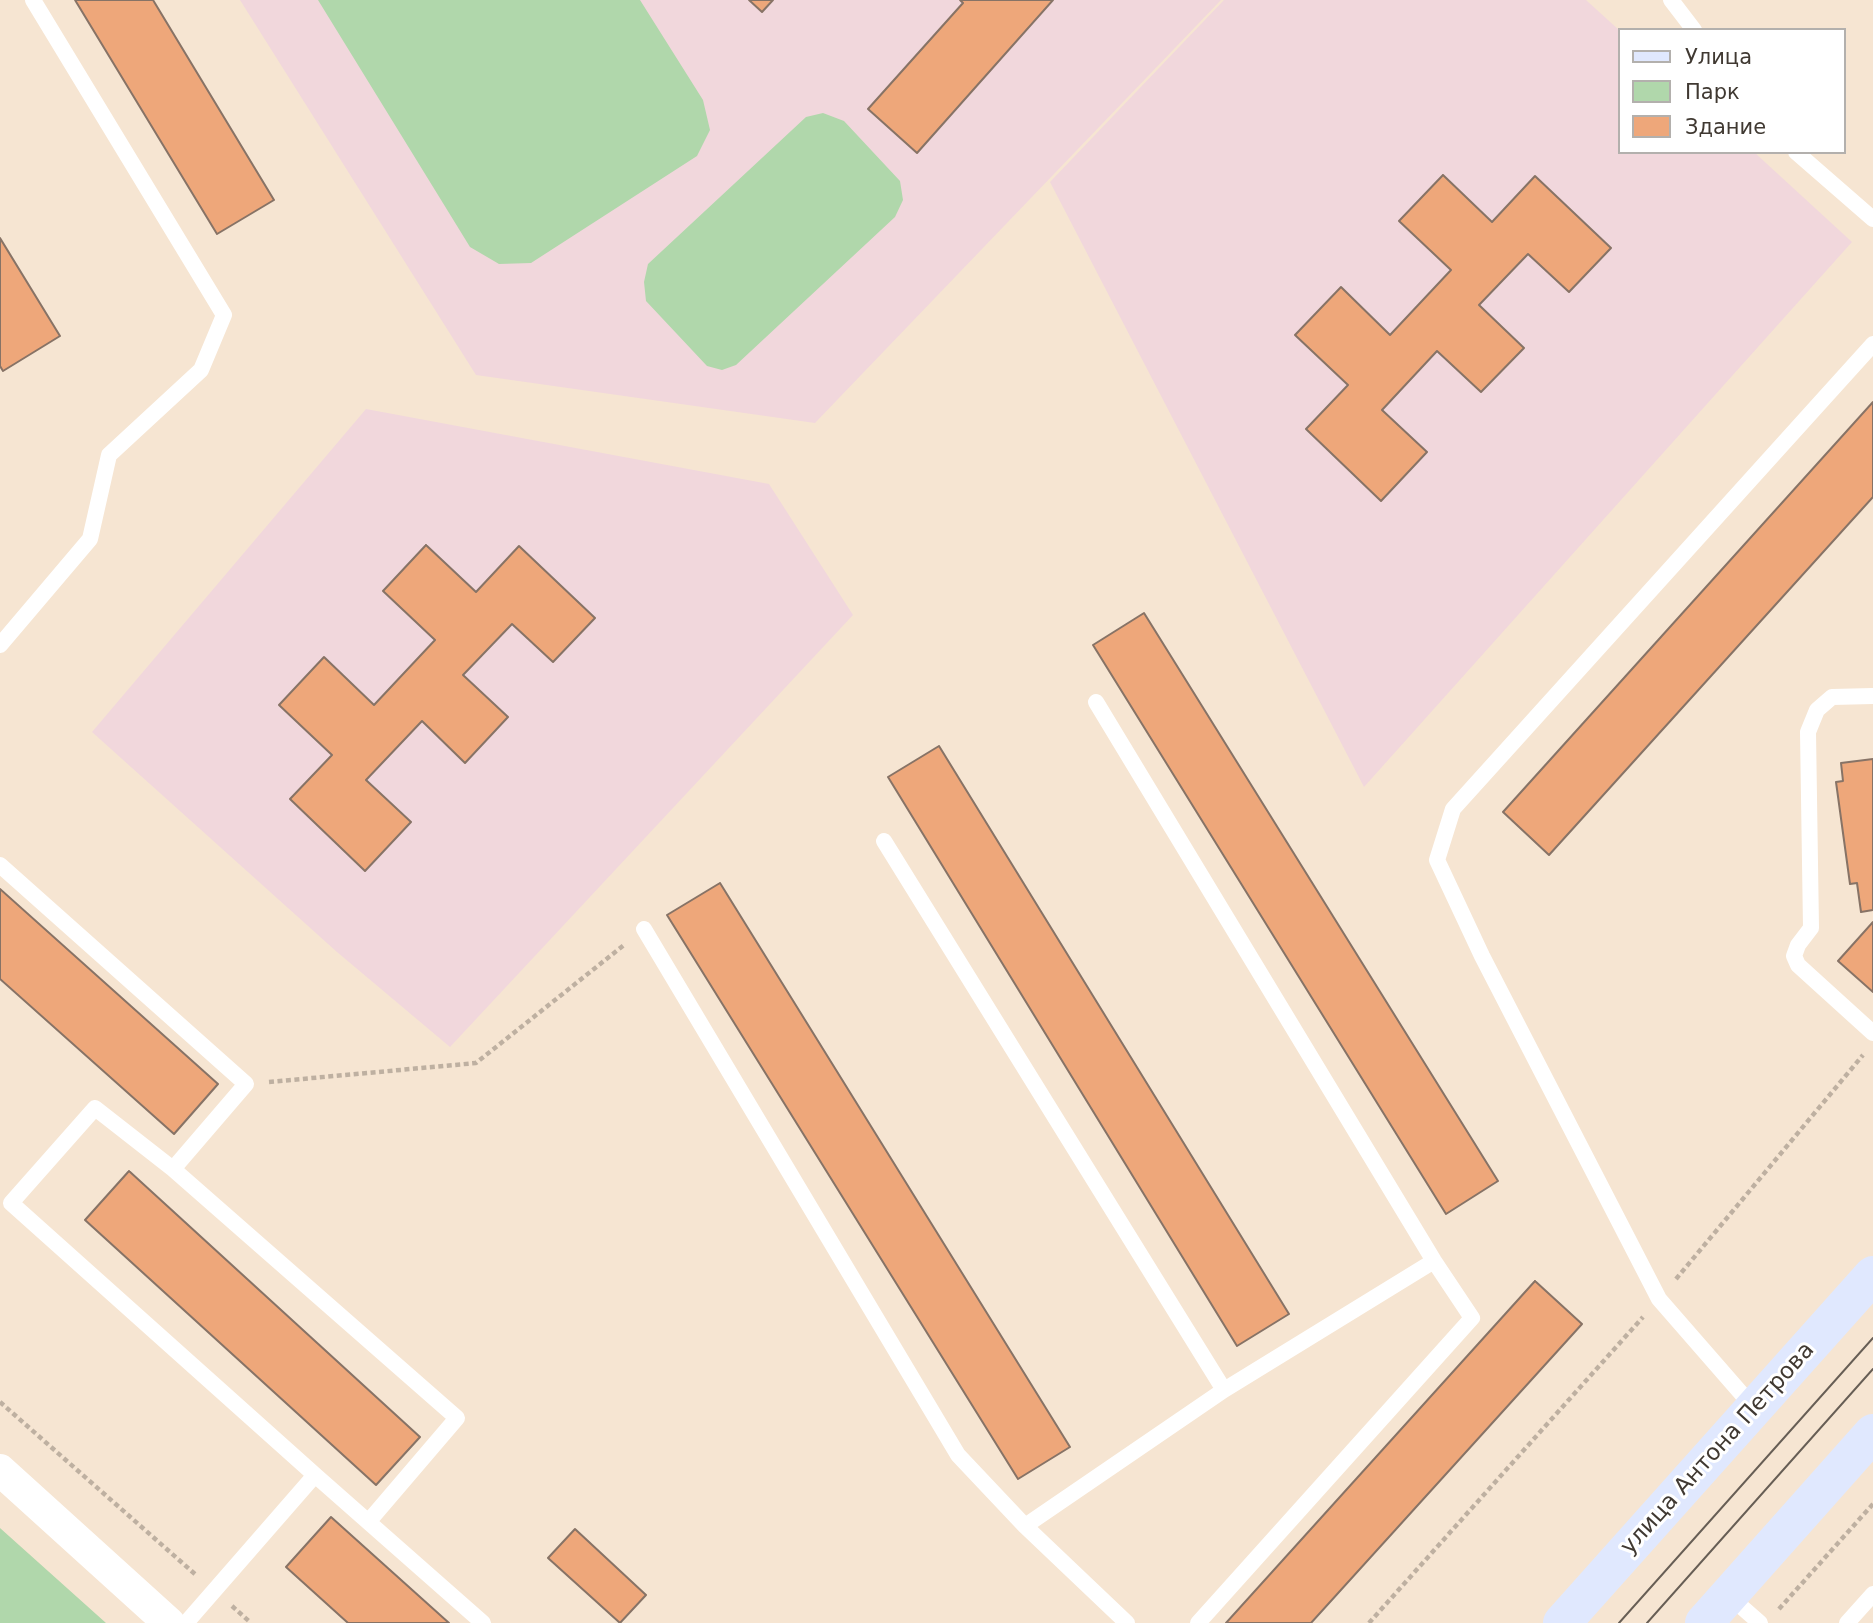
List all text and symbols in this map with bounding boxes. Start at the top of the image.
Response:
legend [1618,28,1845,154]
text: Улица [1685,45,1752,69]
text: Парк [1685,80,1740,104]
text: Здание [1685,115,1766,139]
street label: улица Антона Петрова [1615,1337,1821,1561]

